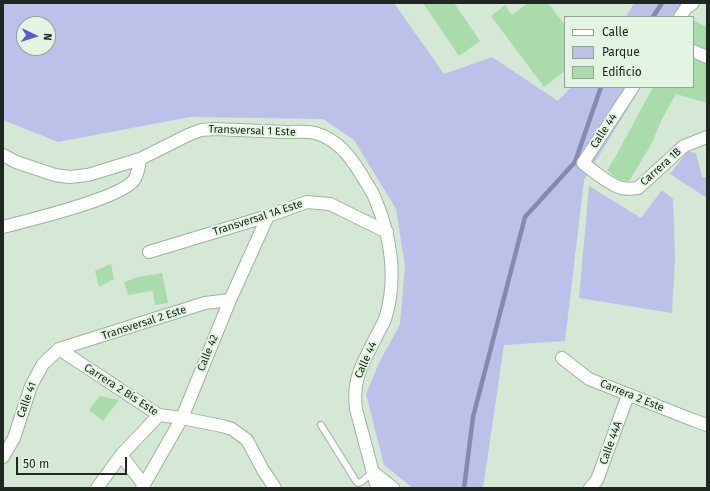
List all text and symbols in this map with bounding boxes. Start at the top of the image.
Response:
north arrow [16,16,56,56]
legend [564,16,694,88]
text: Calle [602,25,629,39]
text: N [41,33,54,41]
text: Parque [602,45,640,59]
text: Edificio [602,65,642,79]
street label: Calle 44 [588,111,620,151]
street label: Transversal 1 Este [208,123,296,139]
street label: Carrera 1B [638,145,684,189]
street label: Transversal 1A Este [211,197,305,239]
street label: Transversal 2 Este [100,303,188,343]
street label: Calle 42 [195,333,221,373]
street label: Calle 44 [352,340,380,380]
street label: Carrera 2 Bis Este [81,361,161,419]
street label: Carrera 2 Este [598,377,666,415]
street label: Calle 41 [14,380,40,420]
street label: Calle 44A [597,419,625,467]
scale bar [18,449,129,475]
text: 50 m [23,457,49,471]

